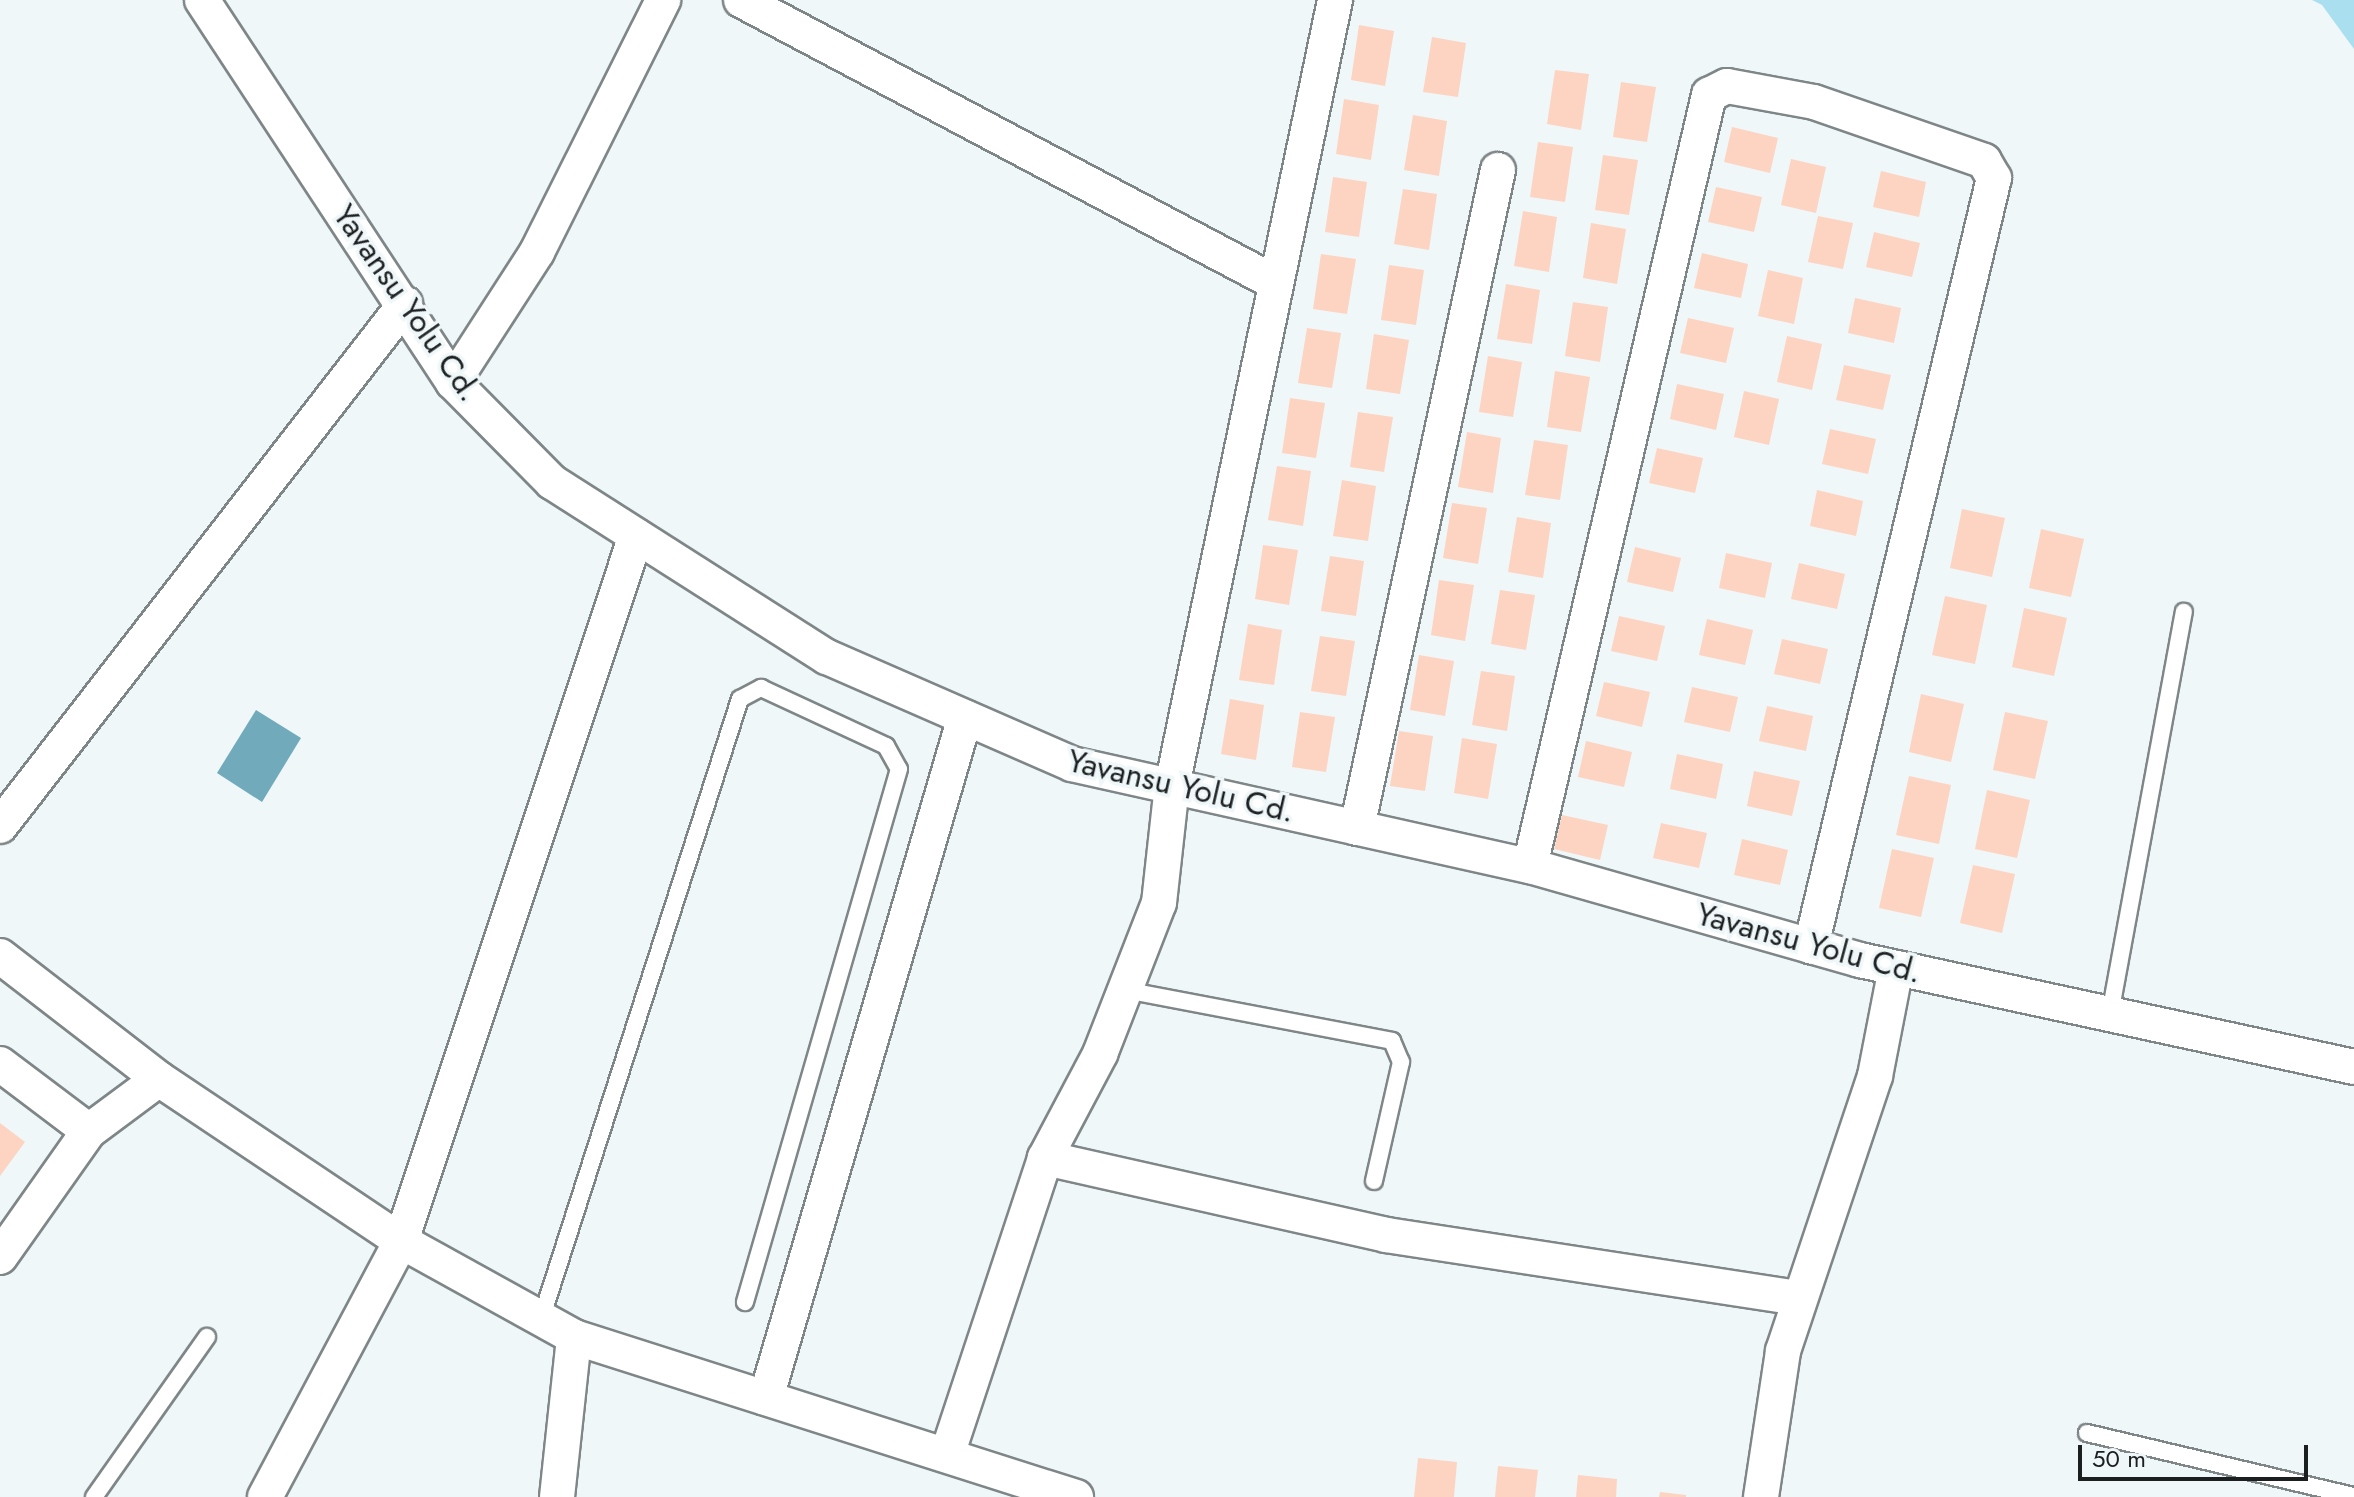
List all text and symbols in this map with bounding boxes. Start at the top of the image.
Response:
street label: Yavansu Yolu Cd. [325,197,489,409]
street label: Yavansu Yolu Cd. [1064,741,1298,831]
street label: Yavansu Yolu Cd. [1692,895,1926,991]
scale bar [2082,1429,2312,1479]
text: 50 m [2092,1441,2146,1476]

